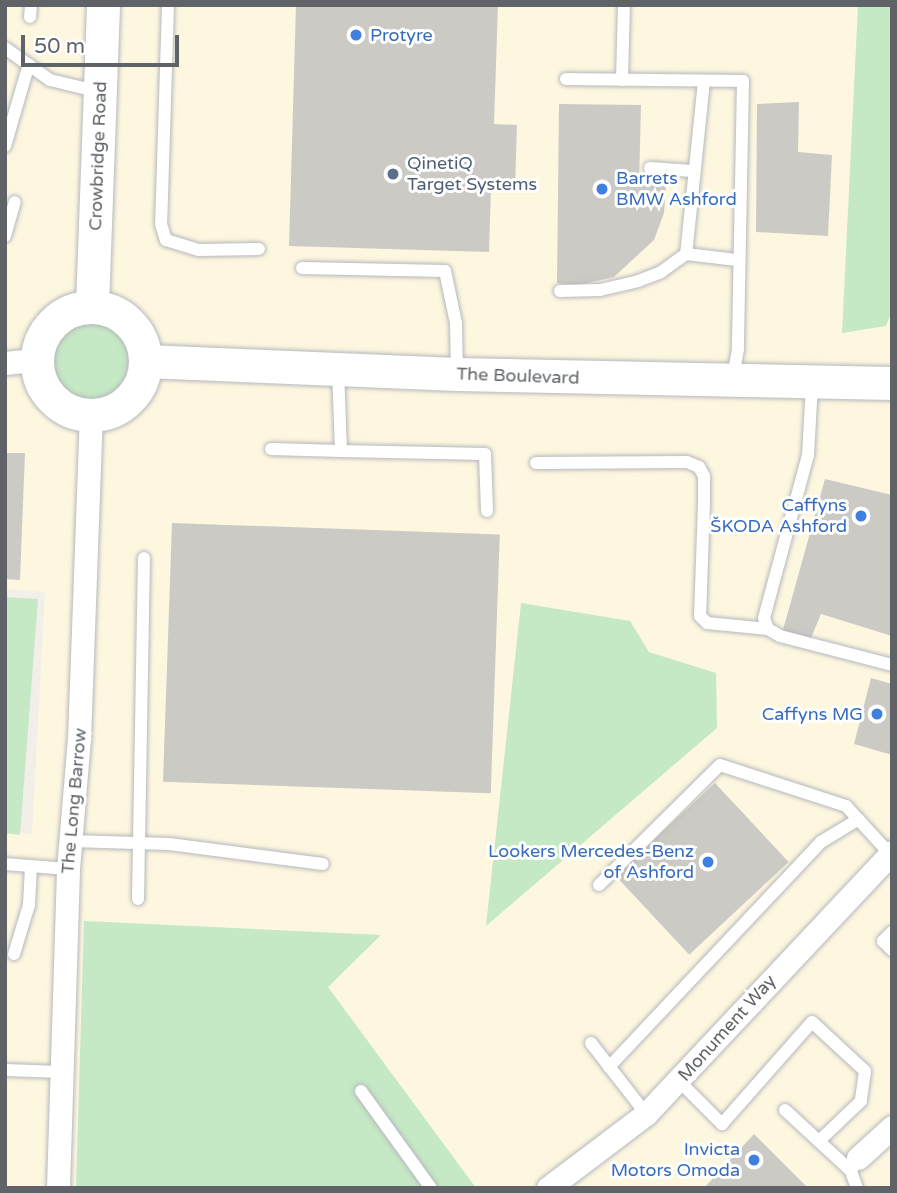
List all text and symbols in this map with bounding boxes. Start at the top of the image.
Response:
scale bar [24,21,182,65]
place label: Protyre [370,24,433,46]
marker: Protyre [348,27,364,43]
text: 50 m [34,34,85,59]
street label: Crowbridge Road [85,81,111,231]
place label: QinetiQ Target Systems [407,153,537,196]
marker: QinetiQ Target Systems [385,166,401,182]
place label: Barrets BMW Ashford [616,168,737,210]
marker: Barrets BMW Ashford [594,181,610,197]
street label: The Boulevard [456,363,580,389]
place label: Caffyns ŠKODA Ashford [710,495,847,538]
marker: Caffyns ŠKODA Ashford [853,508,869,524]
place label: Caffyns MG [762,703,863,725]
marker: Caffyns MG [869,706,885,722]
street label: The Long Barrow [57,727,91,875]
place label: Lookers Mercedes-Benz of Ashford [488,841,694,884]
marker: Lookers Mercedes-Benz of Ashford [700,854,716,870]
street label: Monument Way [673,970,781,1086]
place label: Invicta Motors Omoda [611,1139,740,1182]
marker: Invicta Motors Omoda [746,1152,762,1168]

